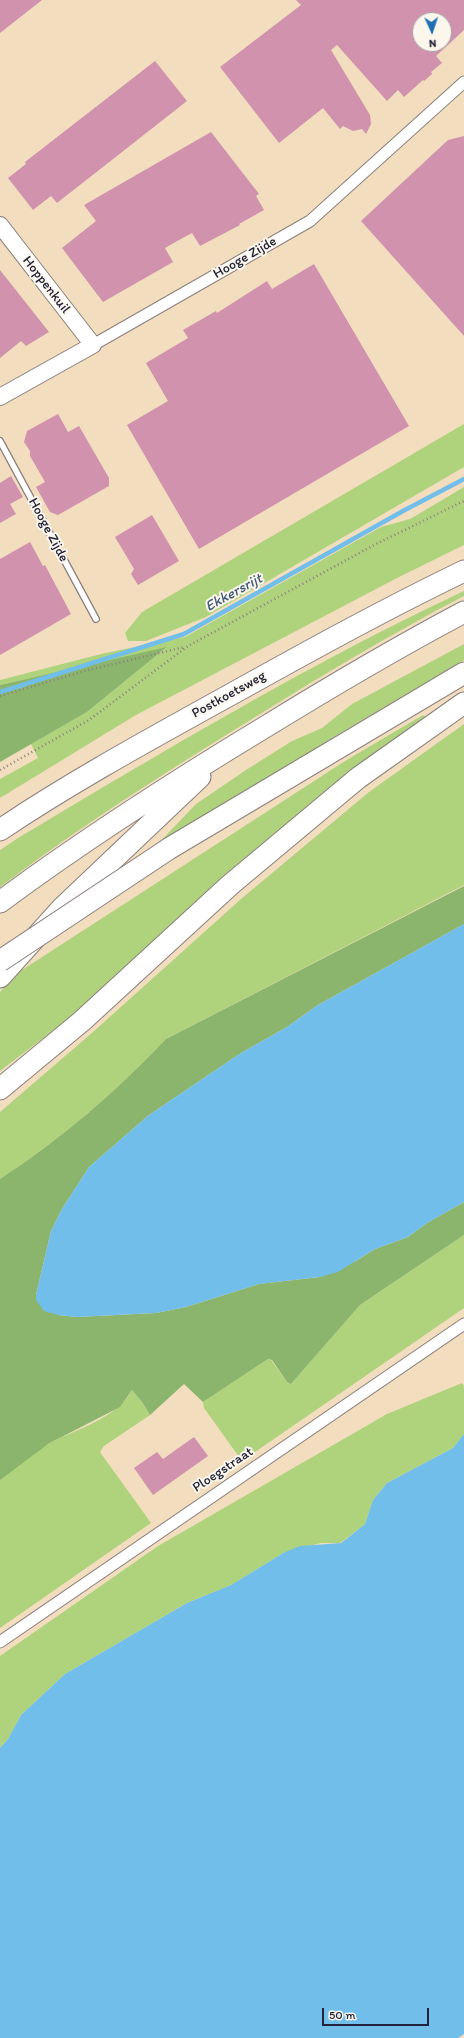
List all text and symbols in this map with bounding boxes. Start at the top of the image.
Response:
north arrow [412,12,452,52]
text: N [429,37,437,50]
street label: Hooge Zijde [210,233,280,283]
street label: Hoppenkuil [18,253,74,317]
street label: Hooge Zijde [24,495,72,565]
water label: Ekkersrijt [202,570,266,616]
street label: Postkoetsweg [189,668,269,722]
street label: Ploegstraat [189,1444,257,1496]
scale bar [324,2000,431,2026]
text: 50 m [329,2008,355,2022]

